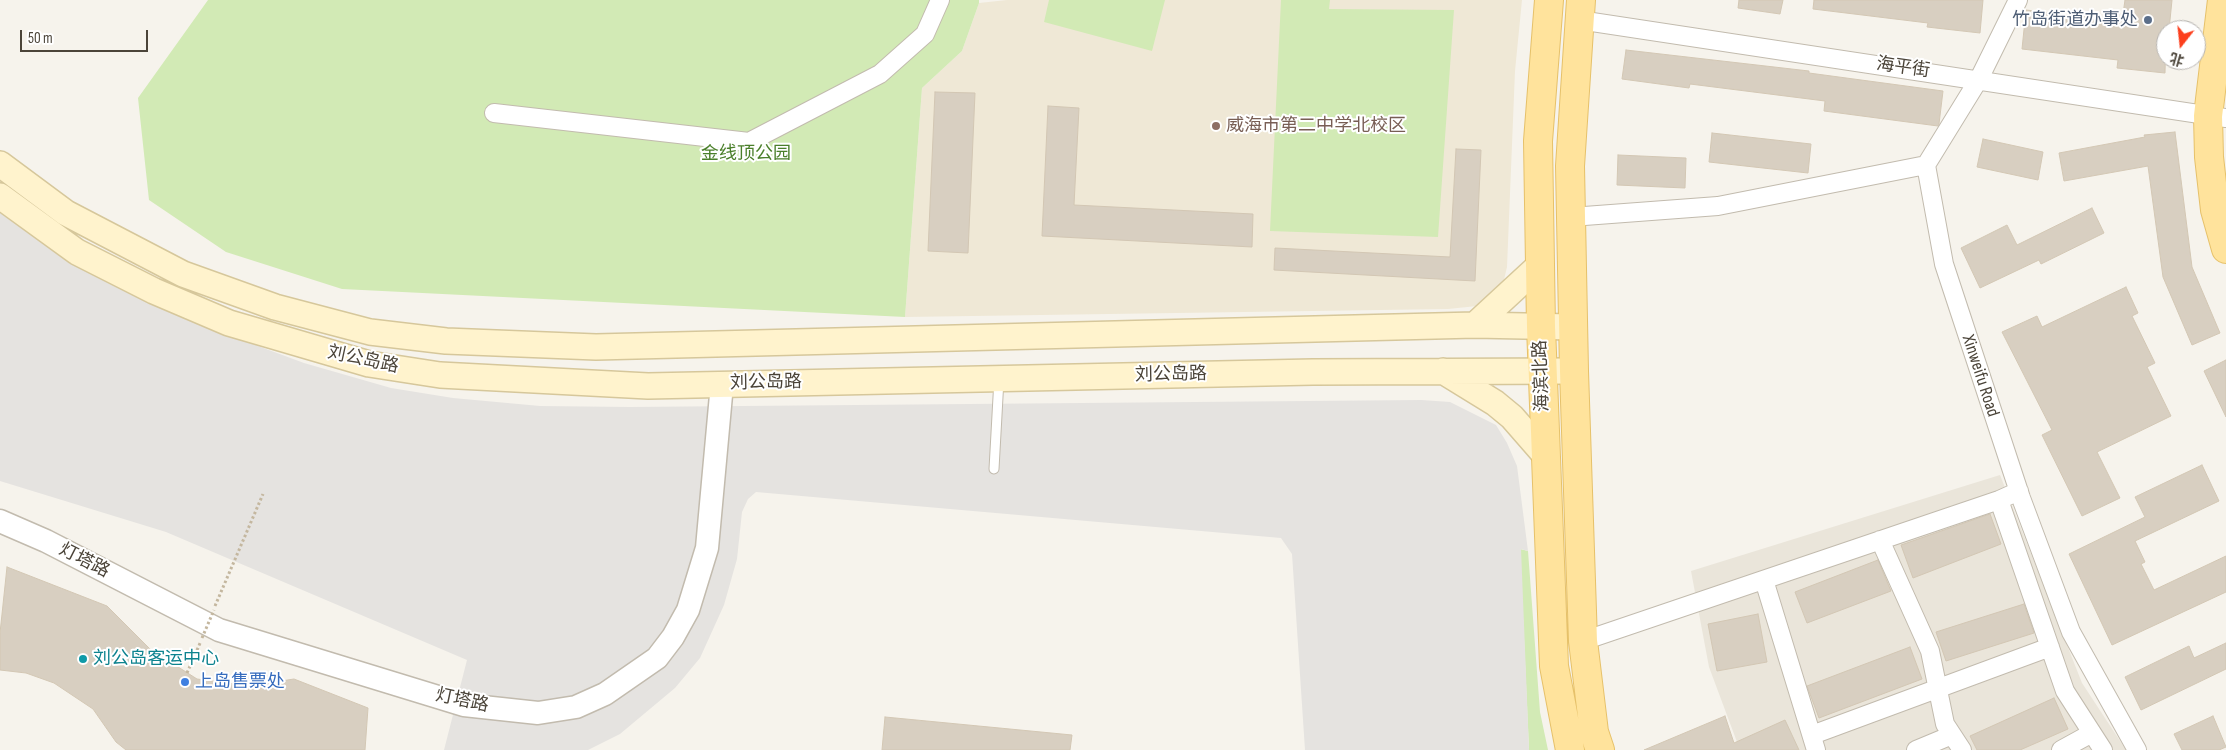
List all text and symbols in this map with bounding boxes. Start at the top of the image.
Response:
place label: 竹岛街道办事处 [2012,9,2138,31]
marker: 竹岛街道办事处 [2142,14,2154,26]
scale bar [22,20,150,52]
north arrow [2156,20,2206,70]
text: 50 m [28,29,53,48]
text: 北 [2168,49,2186,69]
street label: 海平街 [1875,54,1931,82]
place label: 威海市第二中学北校区 [1226,115,1406,137]
marker: 威海市第二中学北校区 [1210,120,1222,132]
park label: 金线顶公园 [701,143,791,165]
street label: Xinweifu Road [1957,332,2003,420]
street label: 海滨北路 [1530,340,1554,412]
street label: 刘公岛路 [326,342,400,378]
street label: 刘公岛路 [1135,364,1207,386]
street label: 刘公岛路 [730,372,802,394]
street label: 灯塔路 [55,539,113,583]
place label: 刘公岛客运中心 [93,648,219,670]
marker: 刘公岛客运中心 [77,653,89,665]
place label: 上岛售票处 [195,671,285,693]
marker: 上岛售票处 [179,676,191,688]
street label: 灯塔路 [433,685,491,717]

